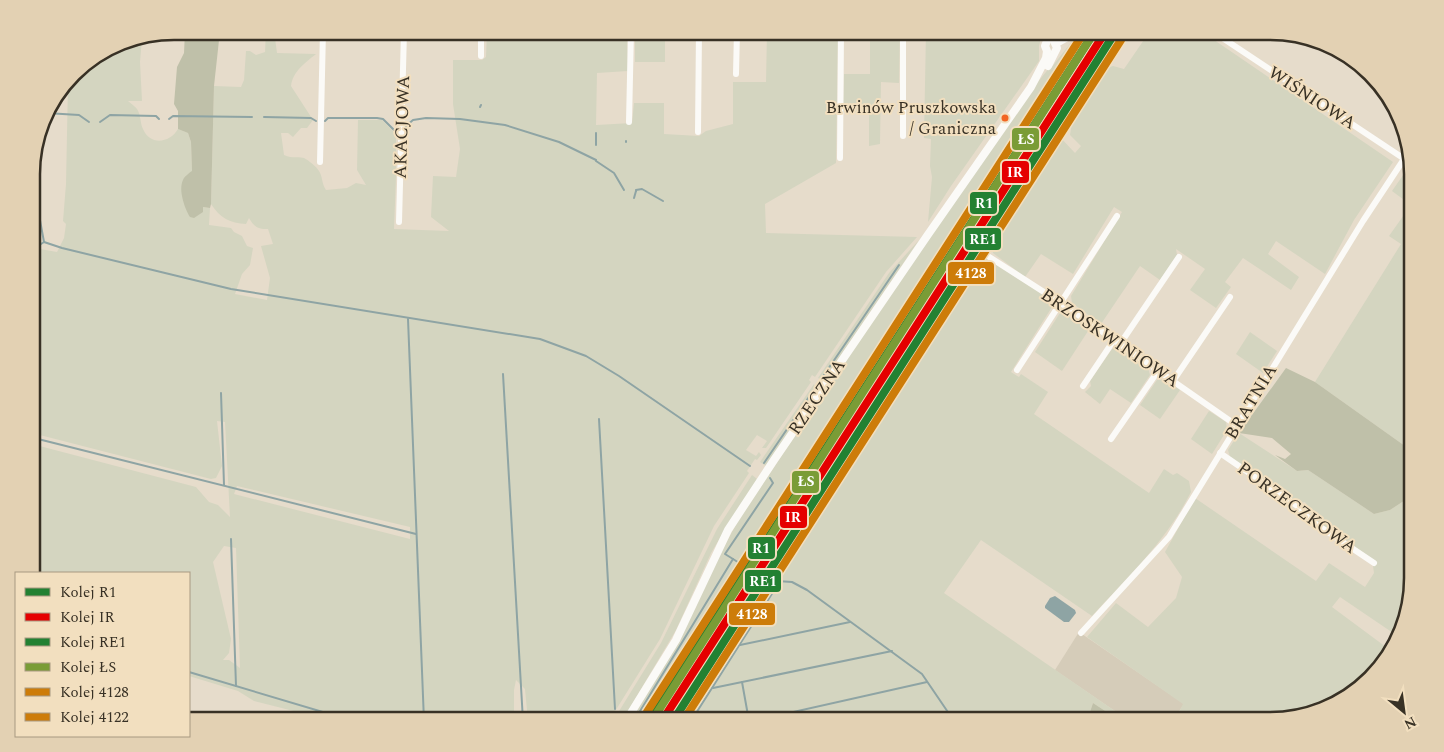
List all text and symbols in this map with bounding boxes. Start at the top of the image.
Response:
street label: WIŚNIOWA [1263,59,1361,137]
street label: AKACJOWA [387,75,417,179]
place label: Brwinów Pruszkowska / Graniczna [826,95,997,142]
marker: Brwinów Pruszkowska / Graniczna [1000,113,1010,123]
line badge: ŁS [1011,127,1040,151]
text: ŁS [1017,129,1035,150]
line badge: IR [1001,160,1030,184]
text: IR [1007,162,1024,183]
line badge: R1 [969,191,998,215]
text: R1 [975,193,993,214]
line badge: RE1 [964,227,1002,251]
text: RE1 [969,229,997,250]
line badge: 4128 [947,261,995,285]
text: 4128 [955,263,987,284]
street label: BRZOSKWINIOWA [1035,282,1185,394]
street label: RZECZNA [781,353,853,441]
street label: BRATNIA [1218,359,1284,445]
street label: PORZECZKOWA [1231,455,1363,561]
line badge: ŁS [791,470,820,494]
text: ŁS [797,471,815,492]
line badge: IR [779,505,808,529]
text: IR [785,507,802,528]
line badge: R1 [747,536,776,560]
text: R1 [752,538,770,559]
line badge: RE1 [744,569,782,593]
text: RE1 [749,571,777,592]
legend [15,572,190,737]
text: Kolej R1 [60,581,116,604]
line badge: 4128 [728,602,776,626]
text: 4128 [736,604,768,625]
text: Kolej IR [60,606,115,629]
text: Kolej RE1 [60,631,126,654]
text: Kolej ŁS [60,656,116,679]
text: Kolej 4128 [60,681,129,704]
north arrow [1379,687,1429,737]
text: Kolej 4122 [60,706,129,729]
text: N [1400,711,1420,735]

